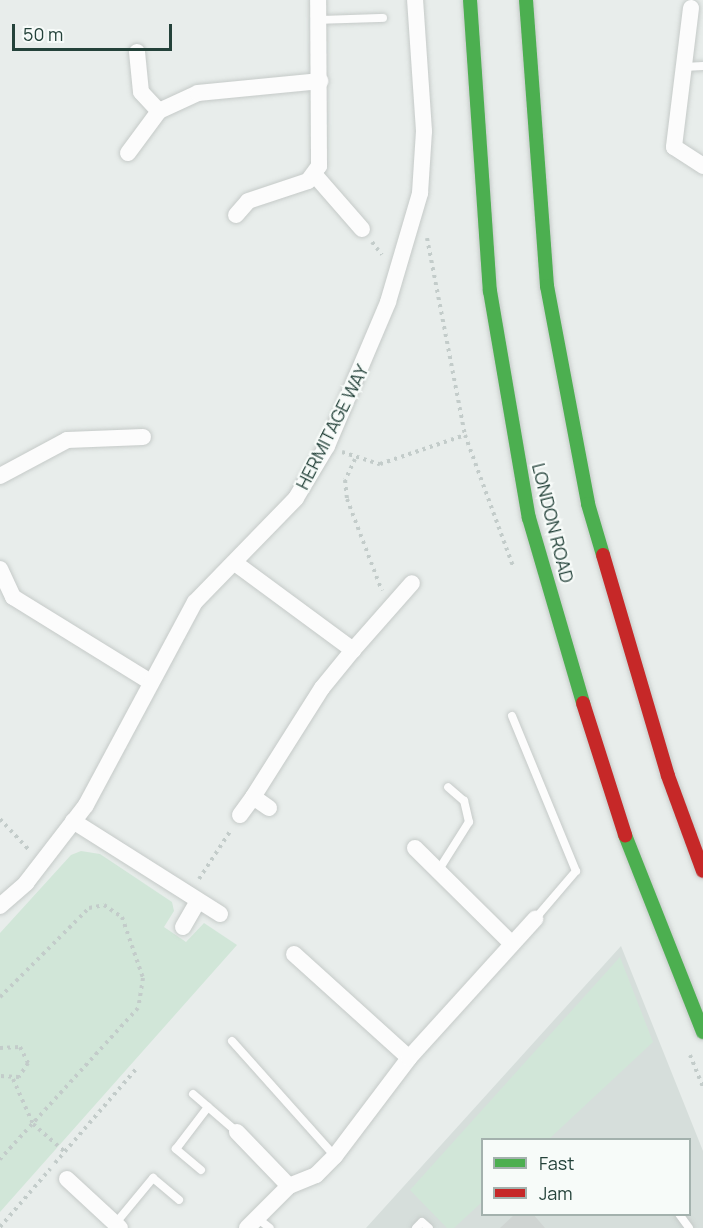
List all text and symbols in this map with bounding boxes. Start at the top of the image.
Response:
scale bar [15,12,176,50]
text: 50 m [23,22,63,46]
street label: HERMITAGE WAY [291,361,373,493]
street label: LONDON ROAD [528,461,578,585]
legend [481,1138,691,1216]
text: Fast [539,1151,574,1175]
text: Jam [539,1181,573,1205]

